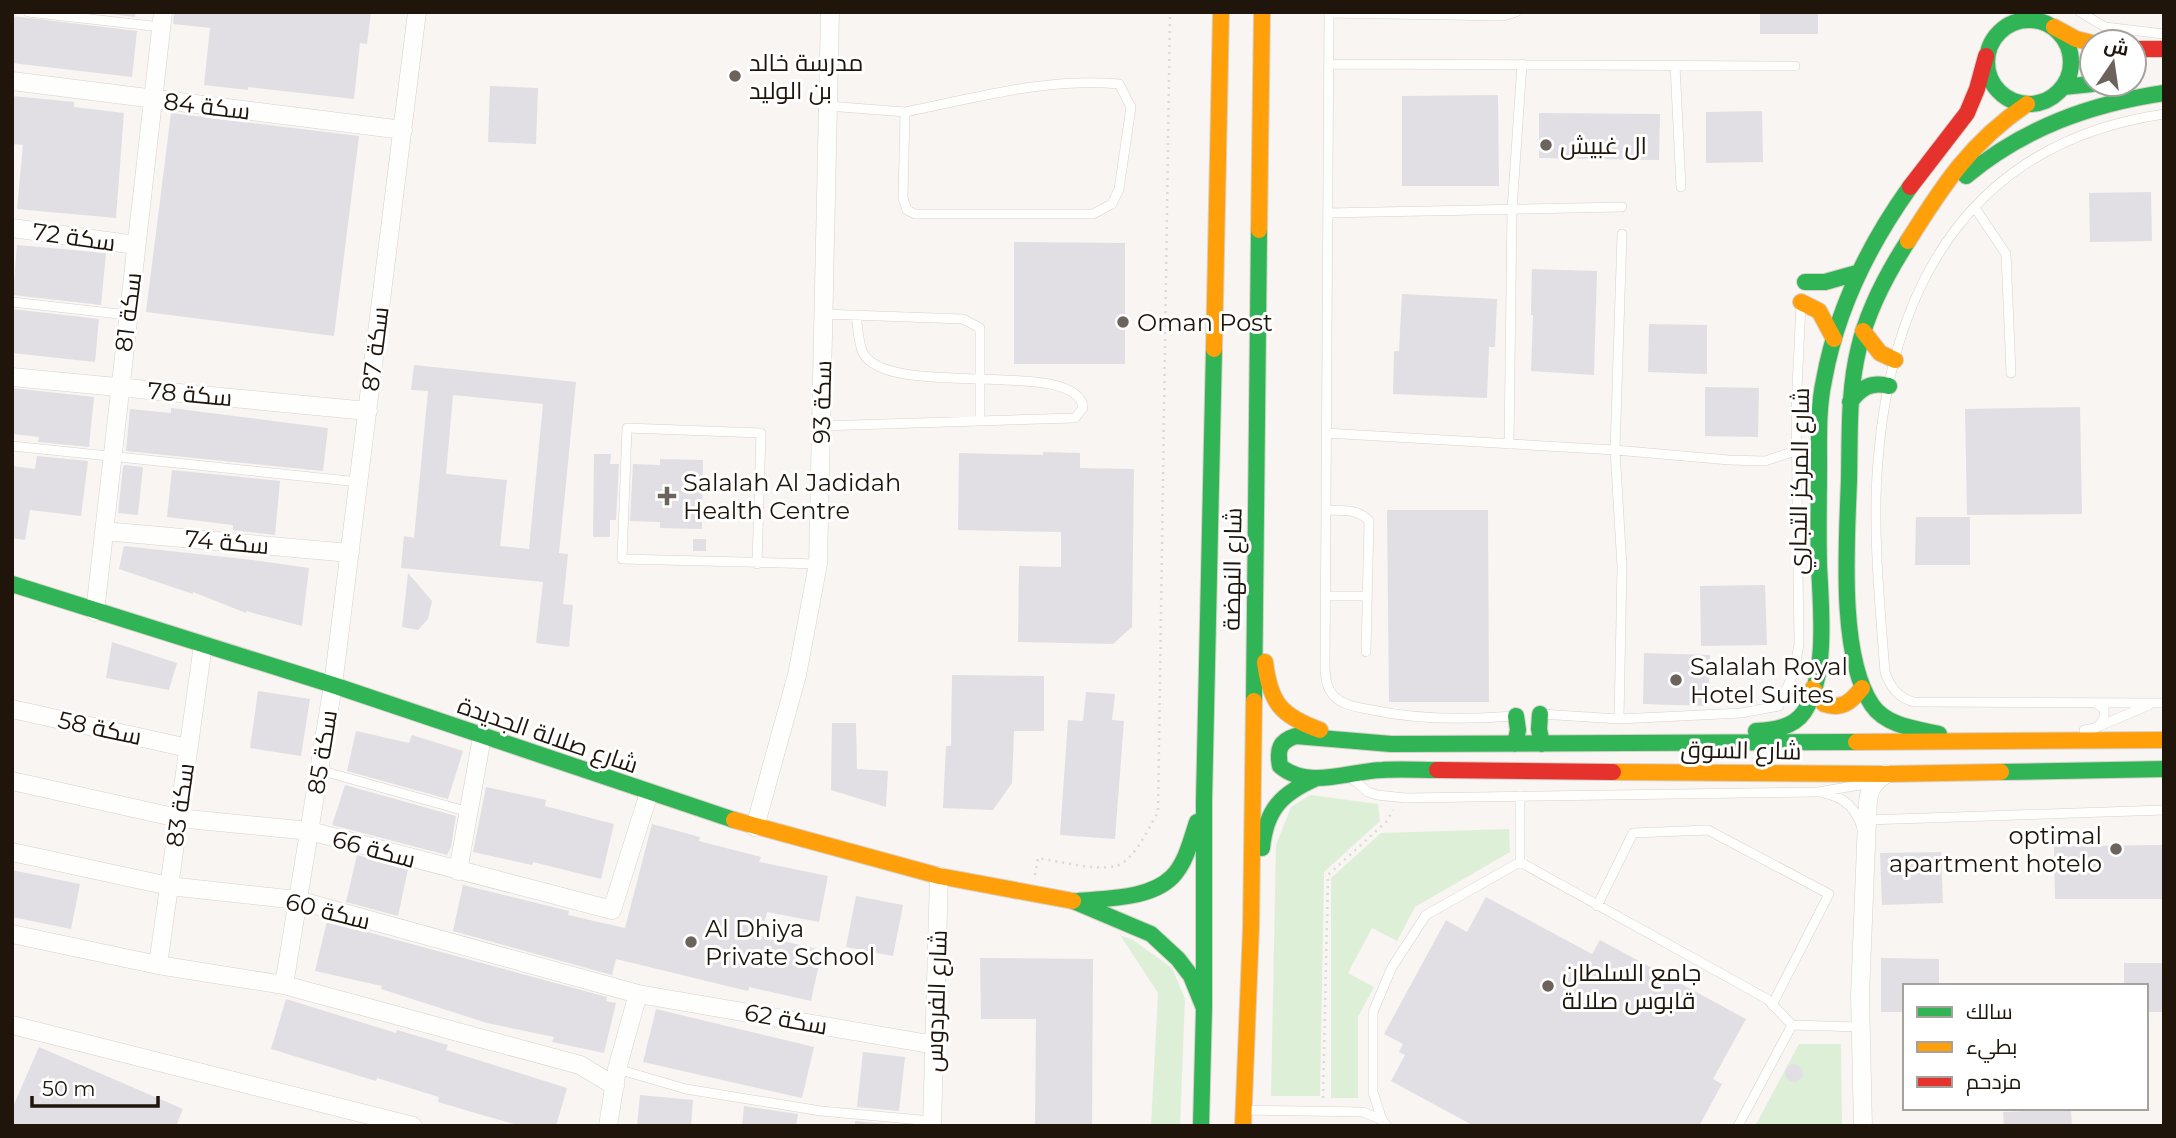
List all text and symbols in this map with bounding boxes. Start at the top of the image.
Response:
north arrow [2078,28,2148,98]
text: ش [2102,33,2131,61]
place label: مدرسة خالد بن الوليد [749,48,863,105]
marker: مدرسة خالد بن الوليد [727,68,743,84]
street label: سكة 84 [162,86,252,126]
place label: ال غبيش [1560,131,1647,160]
marker: ال غبيش [1538,137,1554,153]
street label: سكة 72 [31,217,117,257]
street label: سكة 81 [109,271,147,353]
street label: سكة 87 [355,305,395,393]
place label: Oman Post [1137,308,1273,337]
marker: Oman Post [1115,314,1131,330]
street label: سكة 93 [807,360,837,444]
street label: سكة 78 [146,376,234,412]
street label: شارع المركز التجاري [1783,387,1819,575]
place label: Salalah Al Jadidah Health Centre [683,468,901,525]
marker: Salalah Al Jadidah Health Centre [657,486,677,506]
street label: شارع النهضة [1216,507,1250,631]
street label: سكة 74 [184,524,270,560]
place label: Salalah Royal Hotel Suites [1690,652,1848,709]
marker: Salalah Royal Hotel Suites [1668,672,1684,688]
street label: شارع صلالة الجديدة [453,691,642,781]
street label: سكة 58 [56,705,144,751]
street label: سكة 85 [301,708,343,796]
street label: شارع السوق [1680,734,1802,768]
street label: سكة 83 [160,761,200,849]
place label: optimal apartment hotelo [1889,821,2102,878]
street label: سكة 66 [329,824,419,874]
marker: optimal apartment hotelo [2108,841,2124,857]
street label: سكة 60 [283,886,373,936]
place label: Al Dhiya Private School [705,914,875,971]
street label: شارع الفردوس [919,929,955,1073]
marker: Al Dhiya Private School [683,934,699,950]
place label: جامع السلطان قابوس صلالة [1562,958,1701,1015]
marker: جامع السلطان قابوس صلالة [1540,978,1556,994]
legend [1903,984,2148,1110]
street label: سكة 62 [742,997,830,1041]
text: سالك [1966,999,2013,1024]
text: بطيء [1966,1034,2017,1063]
scale bar [32,1064,158,1108]
text: مزدحم [1966,1069,2021,1096]
text: 50 m [42,1076,96,1101]

